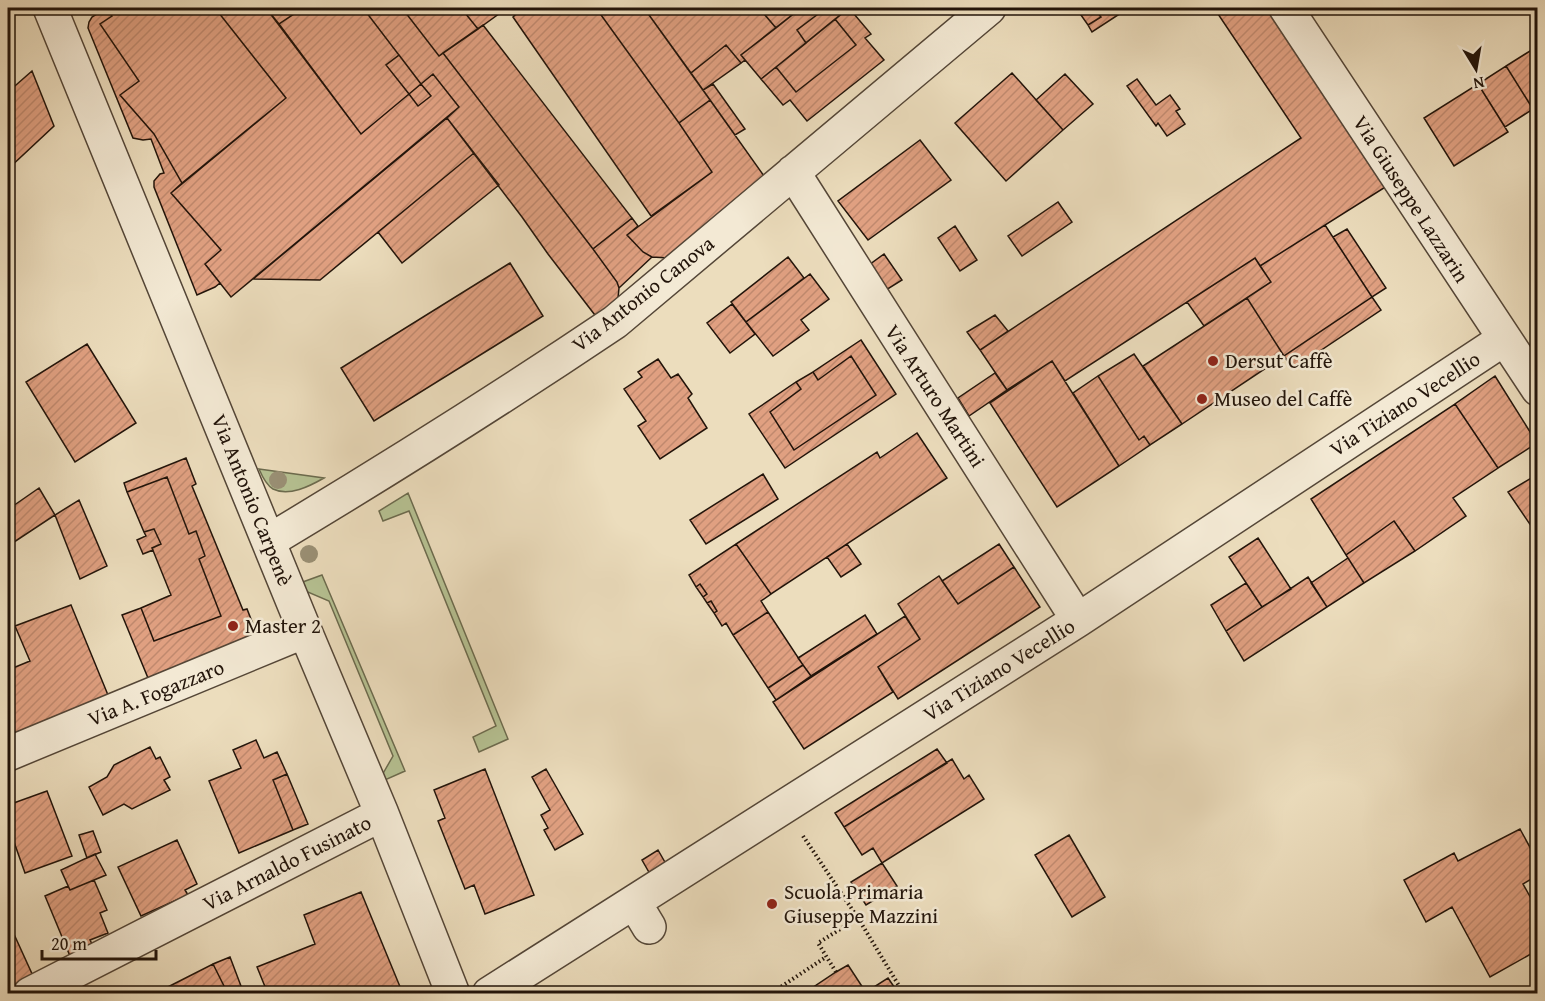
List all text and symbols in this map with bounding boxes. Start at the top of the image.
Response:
north arrow [1446,39,1506,99]
text: N [1471,71,1486,97]
street label: Via Giuseppe Lazzarin [1346,109,1477,289]
street label: Via Antonio Canova [565,228,721,359]
street label: Via Arturo Martini [878,318,993,473]
street label: Via Tiziano Vecellio [1323,343,1486,464]
place label: Dersut Caffè [1225,345,1333,376]
marker: Dersut Caffè [1206,354,1220,368]
place label: Museo del Caffè [1214,383,1352,414]
marker: Museo del Caffè [1195,392,1209,406]
street label: Via Antonio Carpenè [204,409,301,590]
place label: Master 2 [245,610,321,641]
street label: Via Tiziano Vecellio [917,610,1081,729]
marker: Master 2 [226,619,240,633]
street label: Via A. Fogazzaro [83,651,229,734]
street label: Via Arnaldo Fusinato [197,807,376,918]
place label: Scuola Primaria Giuseppe Mazzini [784,876,938,931]
marker: Scuola Primaria Giuseppe Mazzini [765,897,779,911]
scale bar [42,923,156,961]
text: 20 m [51,930,87,957]

